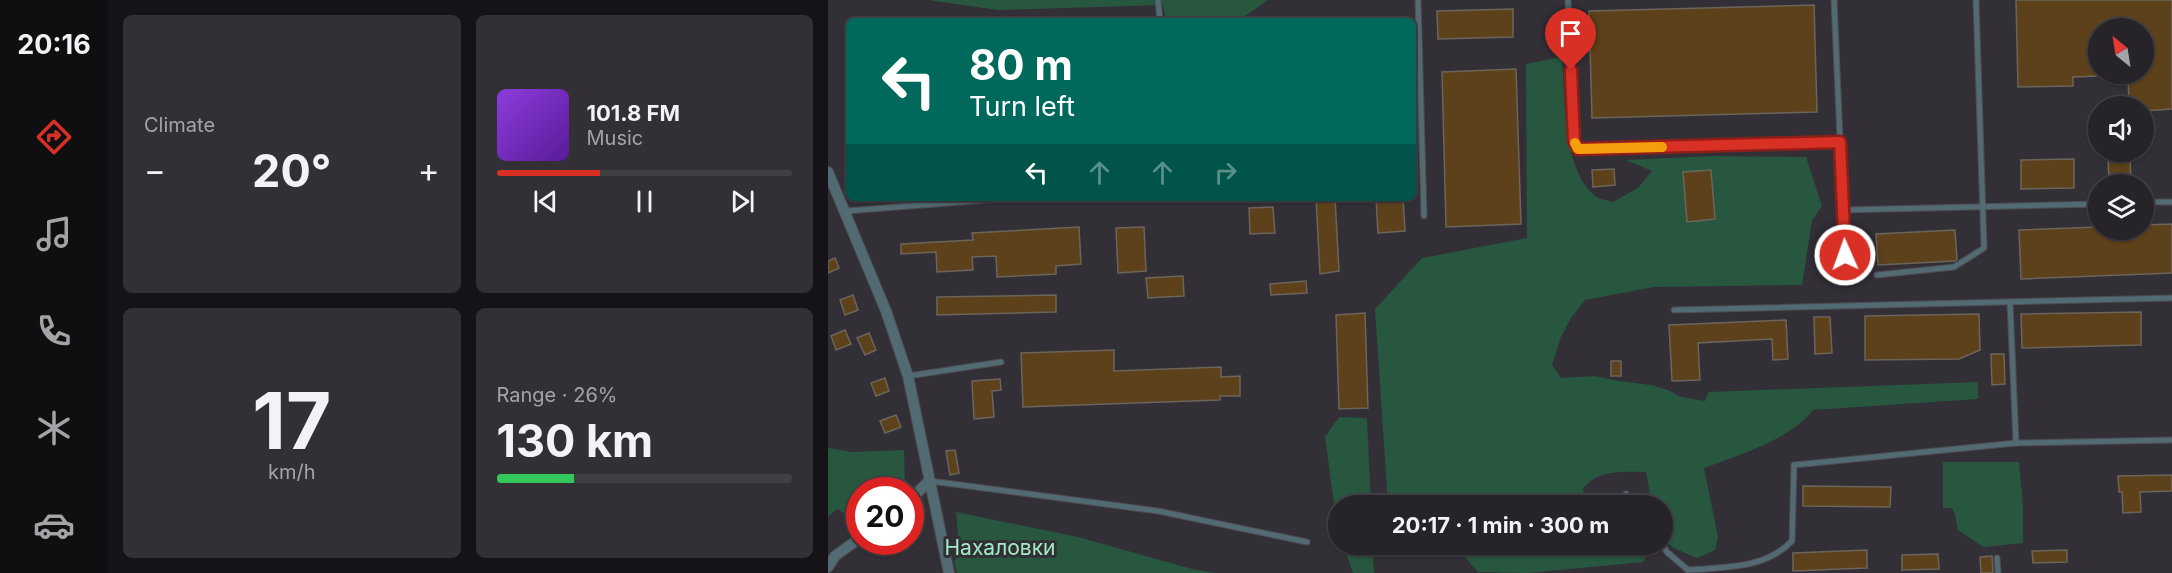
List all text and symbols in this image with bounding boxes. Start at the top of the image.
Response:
pin [1545,8,1596,70]
icon: arrive [1554,17,1587,50]
north arrow [2088,18,2154,84]
map controls [2088,18,2154,240]
text: 20:16 [17,28,91,61]
text: 80 m [969,39,1073,90]
icon: left [870,42,948,120]
text: Turn left [969,90,1075,123]
button: sound [2088,96,2154,162]
text: 101.8 FM [587,100,680,126]
text: Climate [144,113,215,137]
icon: directions [33,116,75,158]
text: Music [587,126,643,150]
text: 20° [252,143,331,198]
text: − [144,150,166,190]
text: + [418,150,440,190]
icon: left [1020,156,1053,189]
icon: ahead [1083,156,1116,189]
icon: ahead [1146,156,1179,189]
icon: right [1209,156,1242,189]
button: layers [2088,174,2154,240]
icon: previous [529,185,562,218]
icon: pause [628,185,661,218]
icon: next [726,185,759,218]
icon: music [33,213,75,255]
position arrow [1813,223,1877,287]
icon: phone [33,310,75,352]
text: 17 [252,373,331,468]
text: Range · 26% [497,383,618,407]
icon: climate [33,407,75,449]
text: 130 km [497,413,653,468]
text: km/h [268,460,316,484]
speed limit sign: 20 [846,477,924,555]
icon: car [33,504,75,546]
text: 20:17 · 1 min · 300 m [1392,512,1609,538]
park label: Нахаловки [945,535,1056,560]

